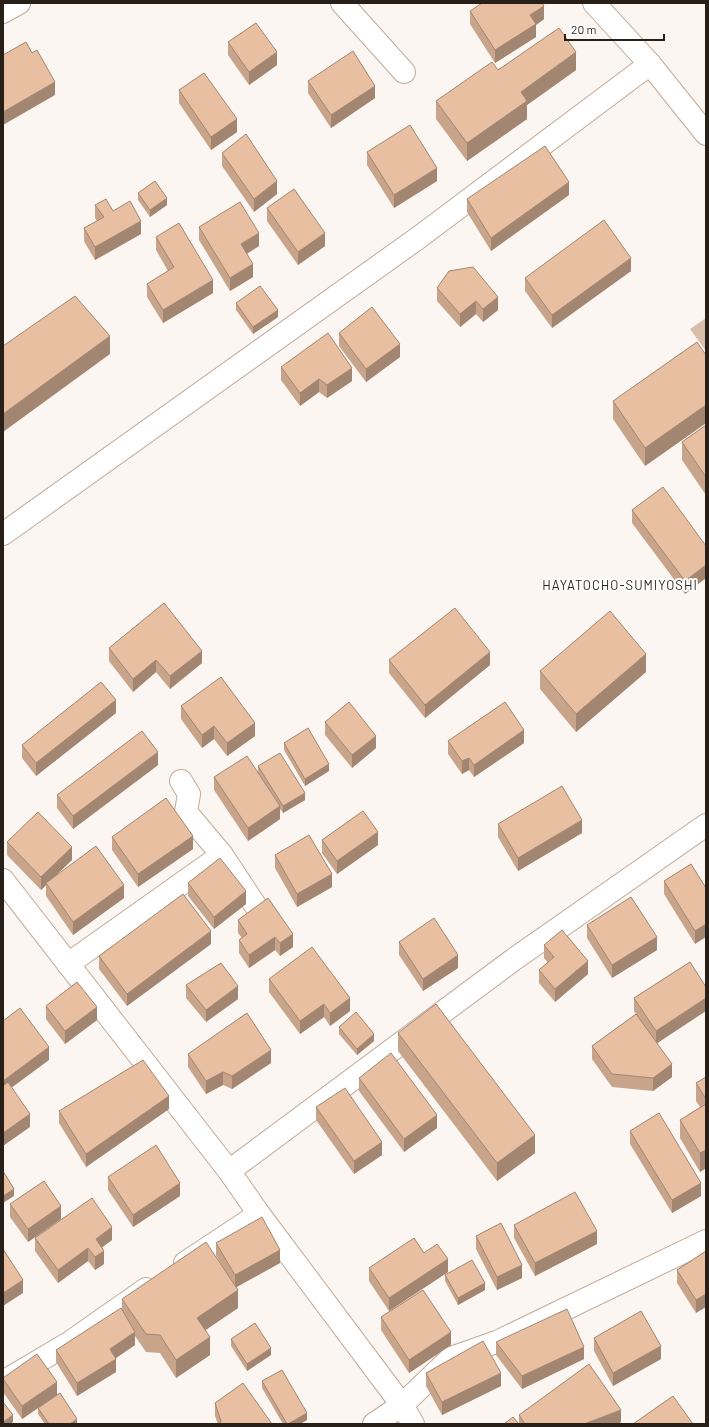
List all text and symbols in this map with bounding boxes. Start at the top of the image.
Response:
scale bar [565,16,664,42]
text: 20 m [571,22,597,36]
district label: HAYATOCHO-SUMIYOSHI [542,577,698,593]

